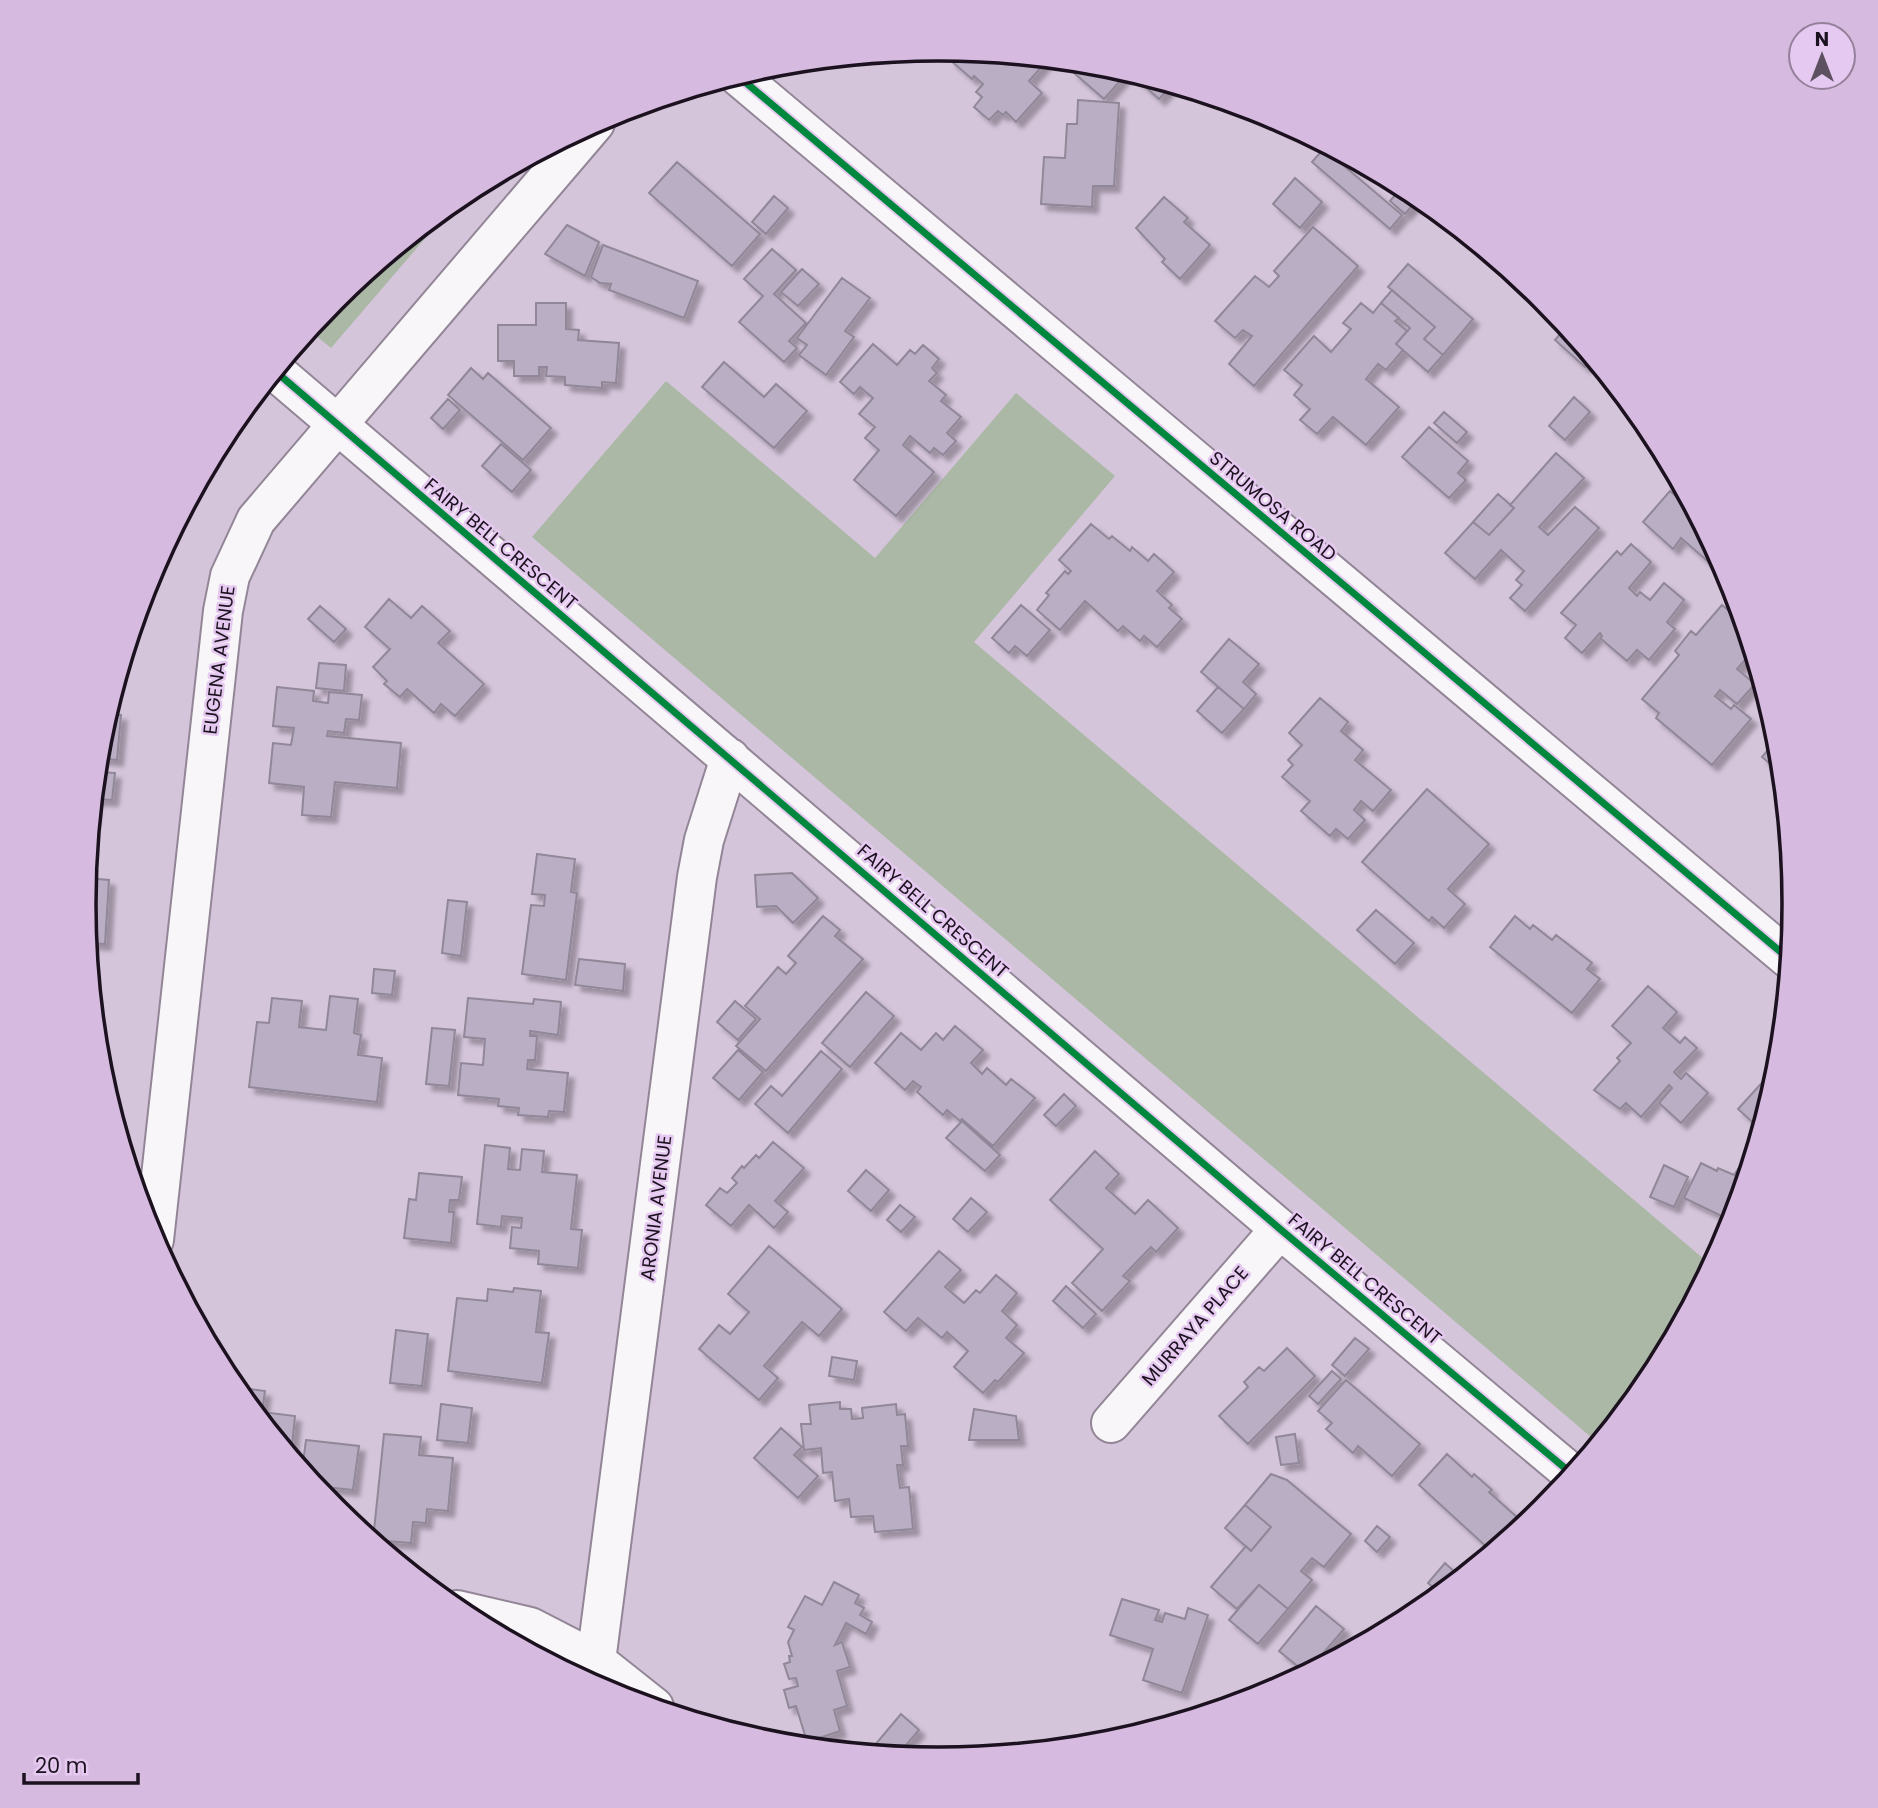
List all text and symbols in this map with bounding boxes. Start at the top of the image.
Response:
north arrow [1787,21,1857,91]
text: N [1815,26,1829,53]
street label: STRUMOSA ROAD [1203,445,1343,567]
street label: FAIRY BELL CRESCENT [418,472,584,616]
street label: EUGENA AVENUE [196,584,242,736]
street label: FAIRY BELL CRESCENT [851,838,1015,984]
street label: ARONIA AVENUE [634,1134,678,1282]
street label: FAIRY BELL CRESCENT [1282,1207,1448,1351]
street label: MURRAYA PLACE [1135,1260,1255,1392]
scale bar [24,1742,138,1786]
text: 20 m [35,1751,88,1780]

